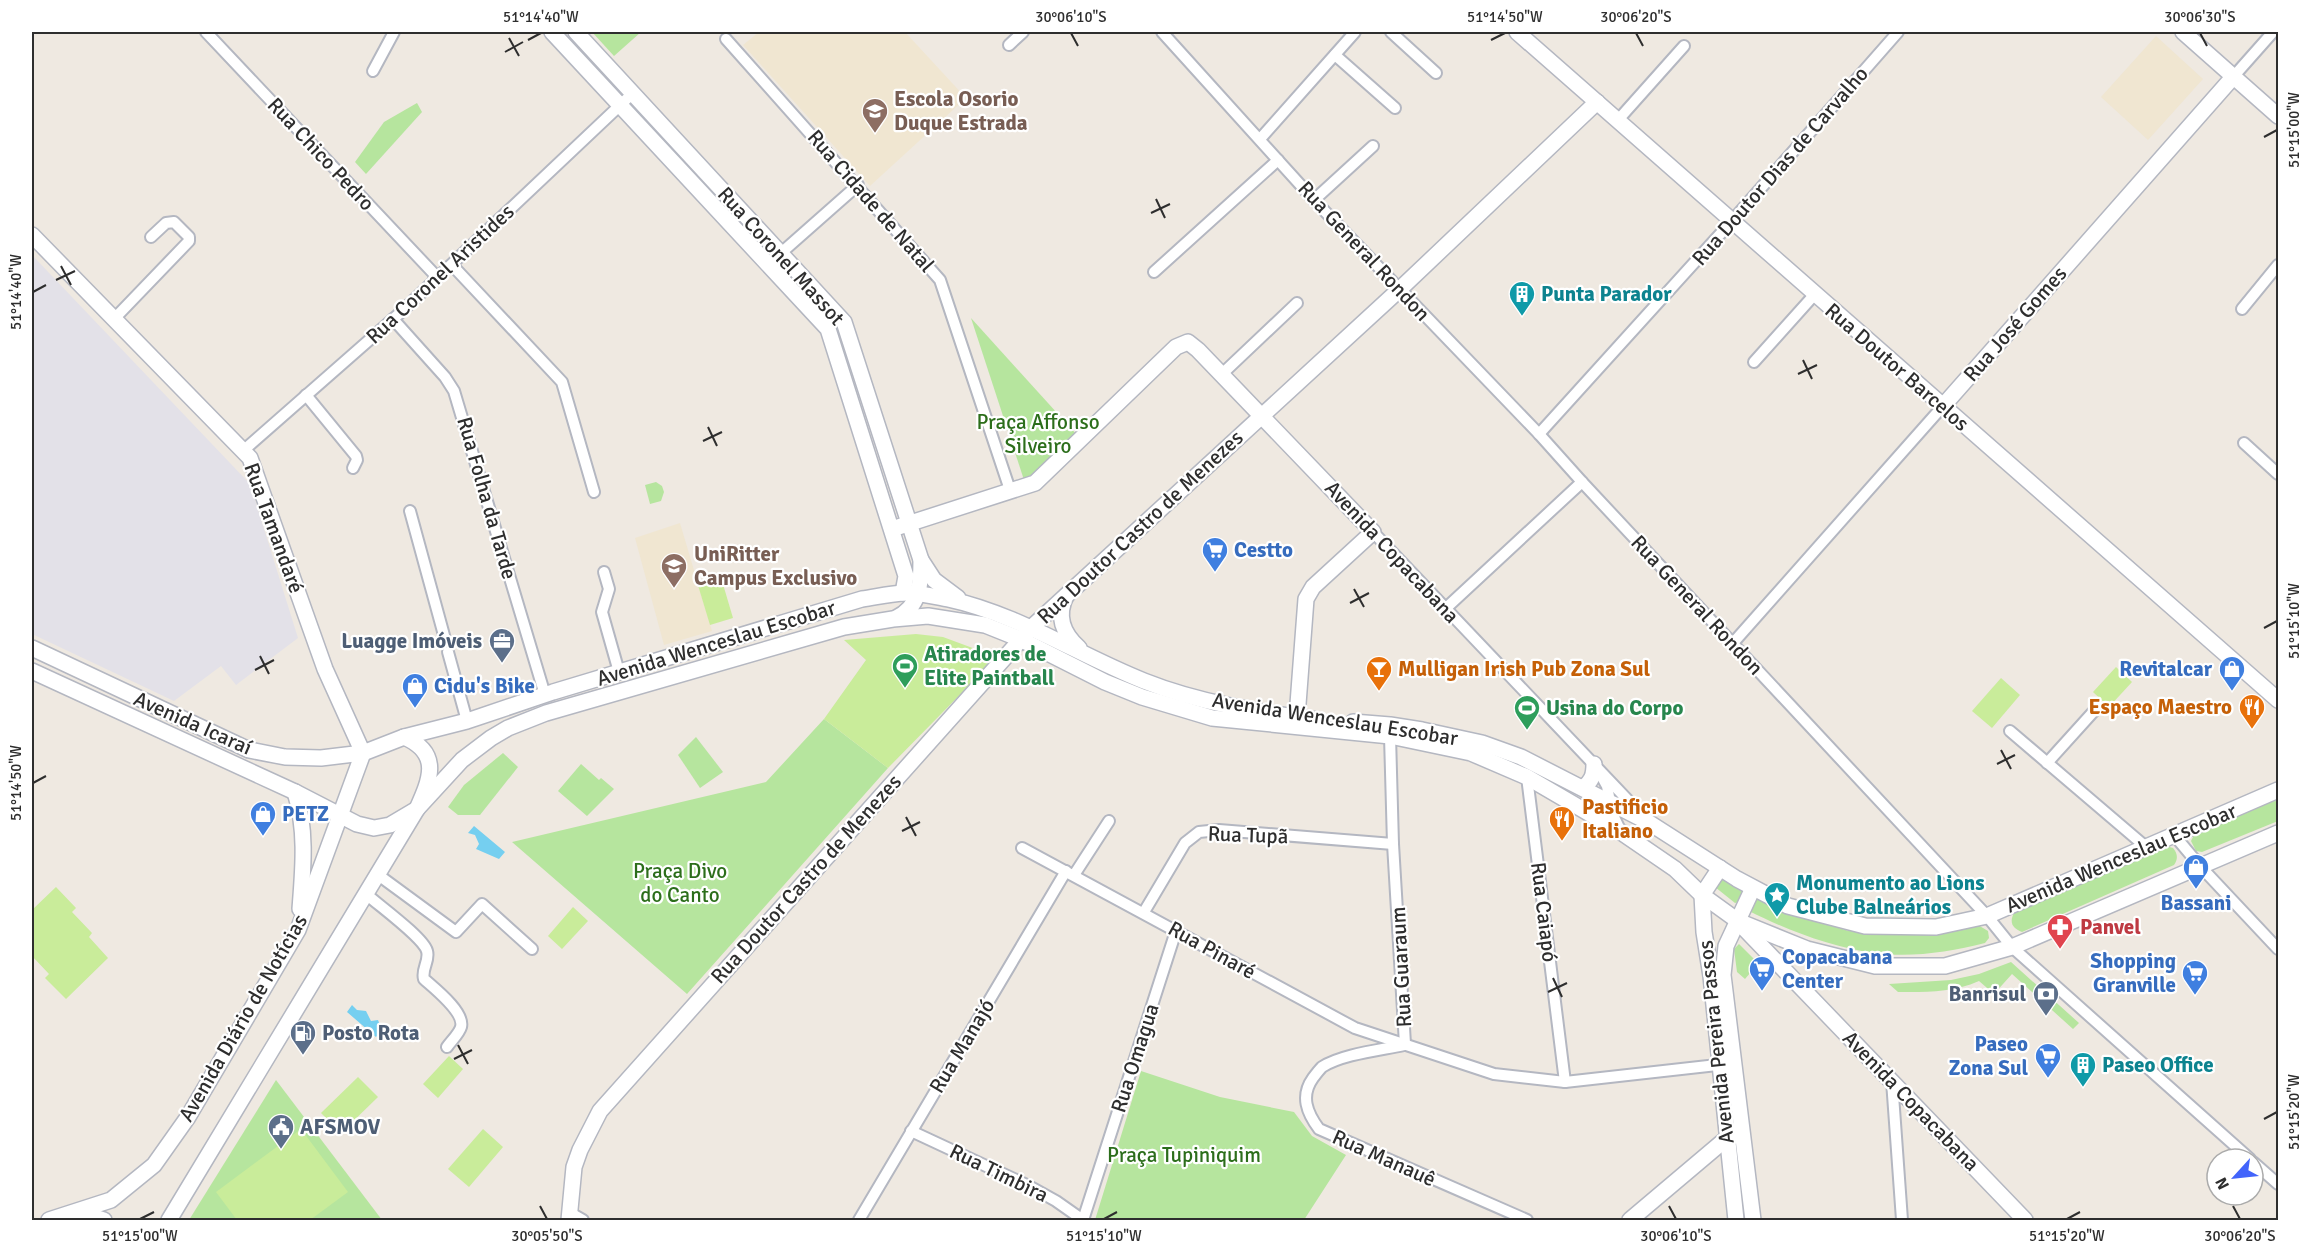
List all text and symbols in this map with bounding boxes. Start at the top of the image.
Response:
text: 51°14'40"W [503,8,579,26]
text: 30°06'10"S [1035,8,1107,26]
text: 51°14'50"W [1467,8,1543,26]
text: 30°06'20"S [1600,8,1672,26]
text: 30°06'30"S [2164,8,2236,26]
street label: Rua Doutor Dias de Carvalho [1686,61,1874,271]
place label: Escola Osorio Duque Estrada [894,86,1028,136]
street label: Rua Chico Pedro [262,92,380,216]
text: 51°15'00"W [2285,92,2303,168]
school or university icon: Escola Osorio Duque Estrada [860,96,890,134]
street label: Rua Cidade de Natal [802,124,940,278]
street label: Rua General Rondon [1292,176,1436,326]
street label: Rua Coronel Massot [712,181,850,331]
street label: Rua Coronel Aristides [360,199,520,349]
text: 51°14'40"W [7,254,25,330]
street label: Rua José Gomes [1958,261,2072,387]
building icon: Punta Parador [1507,279,1537,317]
place label: Punta Parador [1541,281,1672,307]
street label: Rua Doutor Barcelos [1820,297,1974,437]
park label: Praça Affonso Silveiro [976,409,1100,459]
street label: Rua Folha da Tarde [451,414,523,582]
street label: Rua Doutor Castro de Menezes [1032,425,1248,629]
street label: Rua Tamandaré [238,459,310,597]
street label: Avenida Copacabana [1319,475,1465,629]
street label: Rua General Rondon [1625,530,1769,680]
supermarket icon: Cestto [1200,535,1230,573]
place label: Cestto [1234,537,1293,563]
place label: UniRitter Campus Exclusivo [694,541,857,591]
school or university icon: UniRitter Campus Exclusivo [659,551,689,589]
text: 51°15'10"W [2285,583,2303,659]
street label: Avenida Wenceslau Escobar [593,594,839,692]
office icon: Luagge Imóveis [487,626,517,664]
place label: Luagge Imóveis [341,628,482,654]
place label: Atiradores de Elite Paintball [924,641,1055,691]
sports icon: Atiradores de Elite Paintball [890,651,920,689]
bar icon: Mulligan Irish Pub Zona Sul [1364,654,1394,692]
shop icon: Revitalcar [2217,654,2247,692]
place label: Mulligan Irish Pub Zona Sul [1398,656,1651,682]
place label: Revitalcar [2119,656,2213,682]
shop icon: Cidu's Bike [400,671,430,709]
place label: Cidu's Bike [434,673,535,699]
street label: Avenida Icaraí [130,685,256,761]
street label: Avenida Wenceslau Escobar [1210,687,1460,751]
restaurant icon: Espaço Maestro [2237,692,2267,730]
sports icon: Usina do Corpo [1512,693,1542,731]
place label: Espaço Maestro [2089,694,2232,720]
place label: Usina do Corpo [1546,695,1683,721]
text: 51°14'50"W [7,745,25,821]
street label: Rua Doutor Castro de Menezes [705,769,907,989]
place label: Pastificio Italiano [1582,794,1668,844]
street label: Avenida Wenceslau Escobar [2002,797,2241,919]
shop icon: PETZ [248,799,278,837]
place label: PETZ [282,801,329,827]
restaurant icon: Pastificio Italiano [1547,804,1577,842]
street label: Rua Tupã [1207,821,1289,849]
shop icon: Bassani [2181,852,2211,890]
park label: Praça Divo do Canto [633,858,727,908]
street label: Rua Caiapó [1525,861,1563,963]
place label: Monumento ao Lions Clube Balneários [1796,870,1985,920]
place icon: Monumento ao Lions Clube Balneários [1762,880,1792,918]
place label: Bassani [2161,890,2231,916]
street label: Rua Guaraum [1385,906,1417,1028]
street label: Avenida Diário de Notícias [173,910,313,1126]
pharmacy icon: Panvel [2045,912,2075,950]
place label: Panvel [2080,914,2141,940]
street label: Rua Pinaré [1164,915,1260,985]
street label: Avenida Pereira Passos [1692,939,1740,1145]
place label: Copacabana Center [1782,944,1893,994]
place label: Shopping Granville [2090,948,2176,998]
supermarket icon: Copacabana Center [1747,954,1777,992]
supermarket icon: Shopping Granville [2180,958,2210,996]
bank icon: Banrisul [2031,979,2061,1017]
place label: Banrisul [1948,981,2026,1007]
street label: Rua Manajó [924,994,1000,1098]
street label: Rua Omagua [1105,1000,1165,1116]
fuel station icon: Posto Rota [288,1018,318,1056]
place label: Posto Rota [322,1020,420,1046]
street label: Avenida Copacabana [1837,1025,1985,1177]
place label: Paseo Zona Sul [1948,1031,2028,1081]
supermarket icon: Paseo Zona Sul [2033,1041,2063,1079]
building icon: Paseo Office [2068,1050,2098,1088]
place label: Paseo Office [2102,1052,2214,1078]
text: 51°15'20"W [2285,1074,2303,1150]
public building icon: AFSMOV [266,1112,296,1150]
place label: AFSMOV [300,1114,380,1140]
street label: Rua Manauê [1328,1124,1440,1192]
street label: Rua Timbira [945,1138,1053,1208]
park label: Praça Tupiniquim [1107,1142,1261,1168]
north arrow [2205,1147,2265,1207]
text: N [2211,1174,2234,1193]
text: 51°15'00"W [102,1227,178,1245]
text: 30°05'50"S [511,1227,583,1245]
text: 51°15'10"W [1066,1227,1142,1245]
text: 30°06'10"S [1640,1227,1712,1245]
text: 51°15'20"W [2029,1227,2105,1245]
text: 30°06'20"S [2204,1227,2276,1245]

